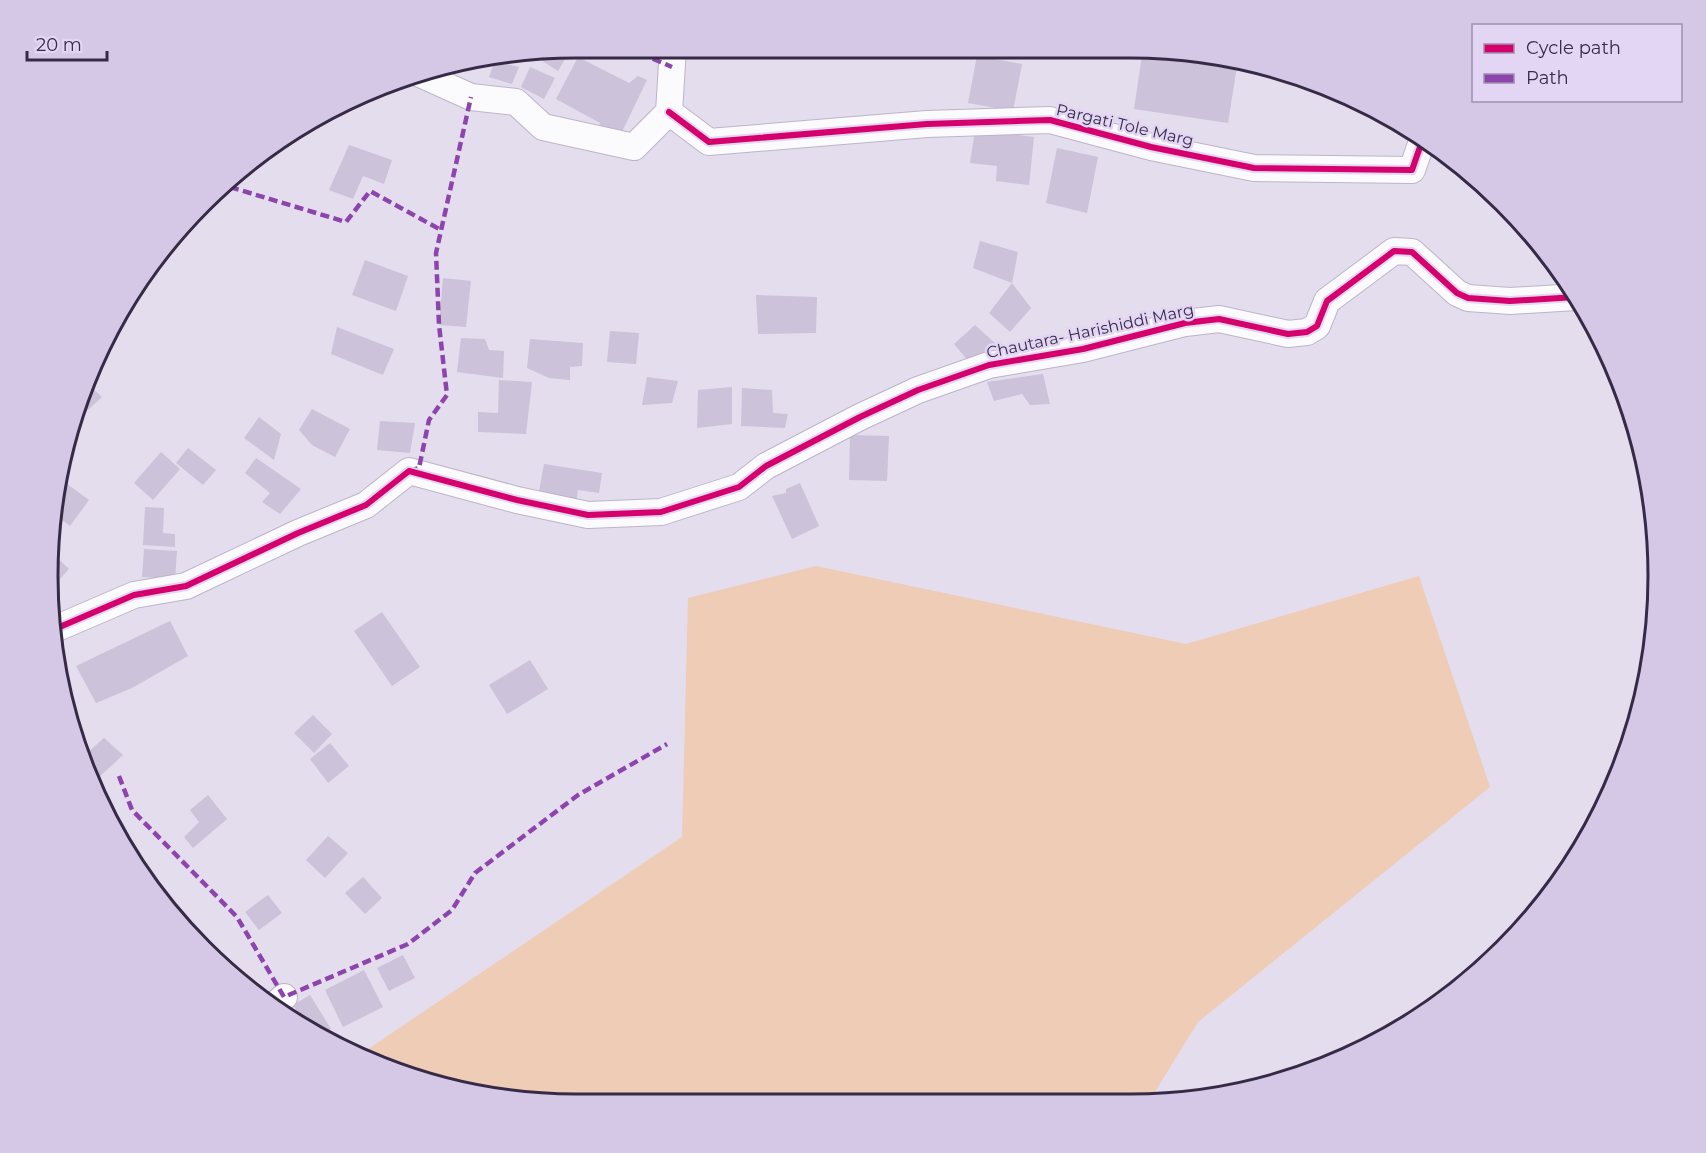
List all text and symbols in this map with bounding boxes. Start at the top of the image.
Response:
scale bar [27,24,106,62]
legend [1472,24,1682,102]
text: 20 m [36,34,82,56]
text: Cycle path [1526,37,1621,59]
text: Path [1526,67,1569,89]
street label: Pargati Tole Marg [1054,100,1196,150]
street label: Chautara- Harishiddi Marg [985,300,1195,362]

